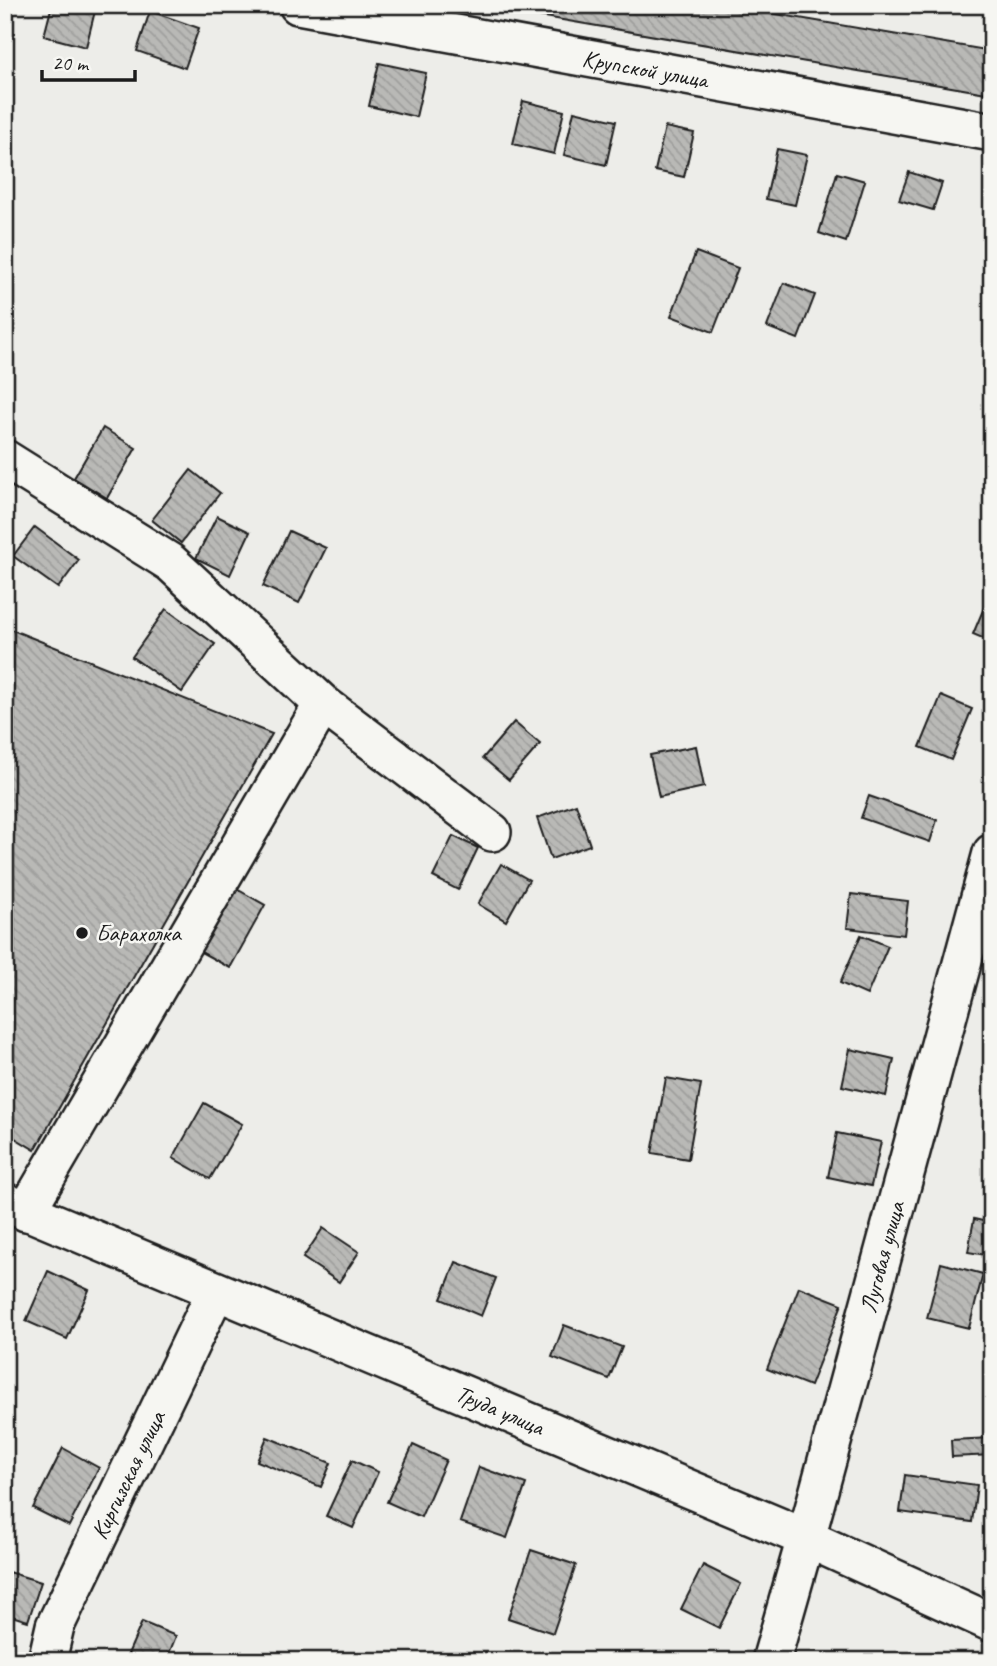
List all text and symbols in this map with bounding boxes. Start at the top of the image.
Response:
scale bar [42,38,135,82]
street label: Крупской улица [580,43,712,95]
text: 20 m [52,50,90,76]
place label: Барахолка [96,918,182,948]
marker: Барахолка [74,925,90,941]
street label: Луговая улица [853,1197,912,1316]
street label: Труда улица [451,1378,550,1443]
street label: Киргизская улица [84,1405,173,1544]

